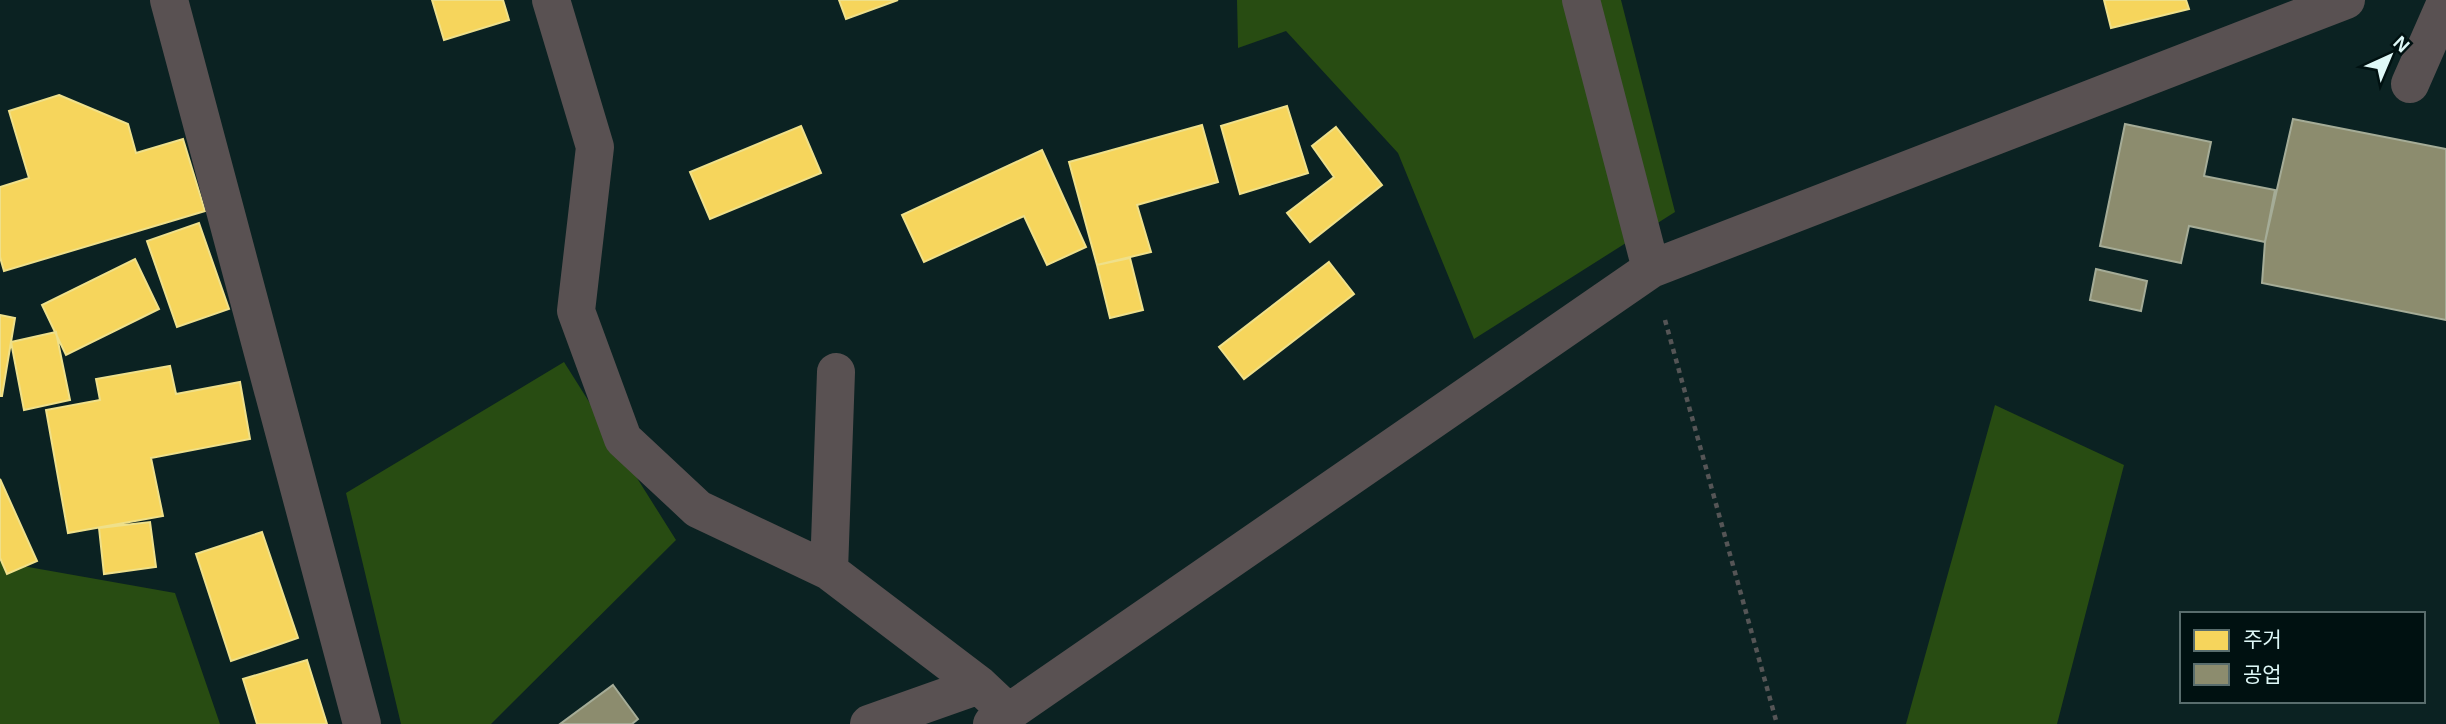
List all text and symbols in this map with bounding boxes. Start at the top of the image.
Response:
north arrow [2355,21,2425,91]
text: N [2389,32,2414,56]
legend [2180,612,2425,703]
text: 주거 [2243,628,2282,651]
text: 공업 [2243,663,2282,686]

